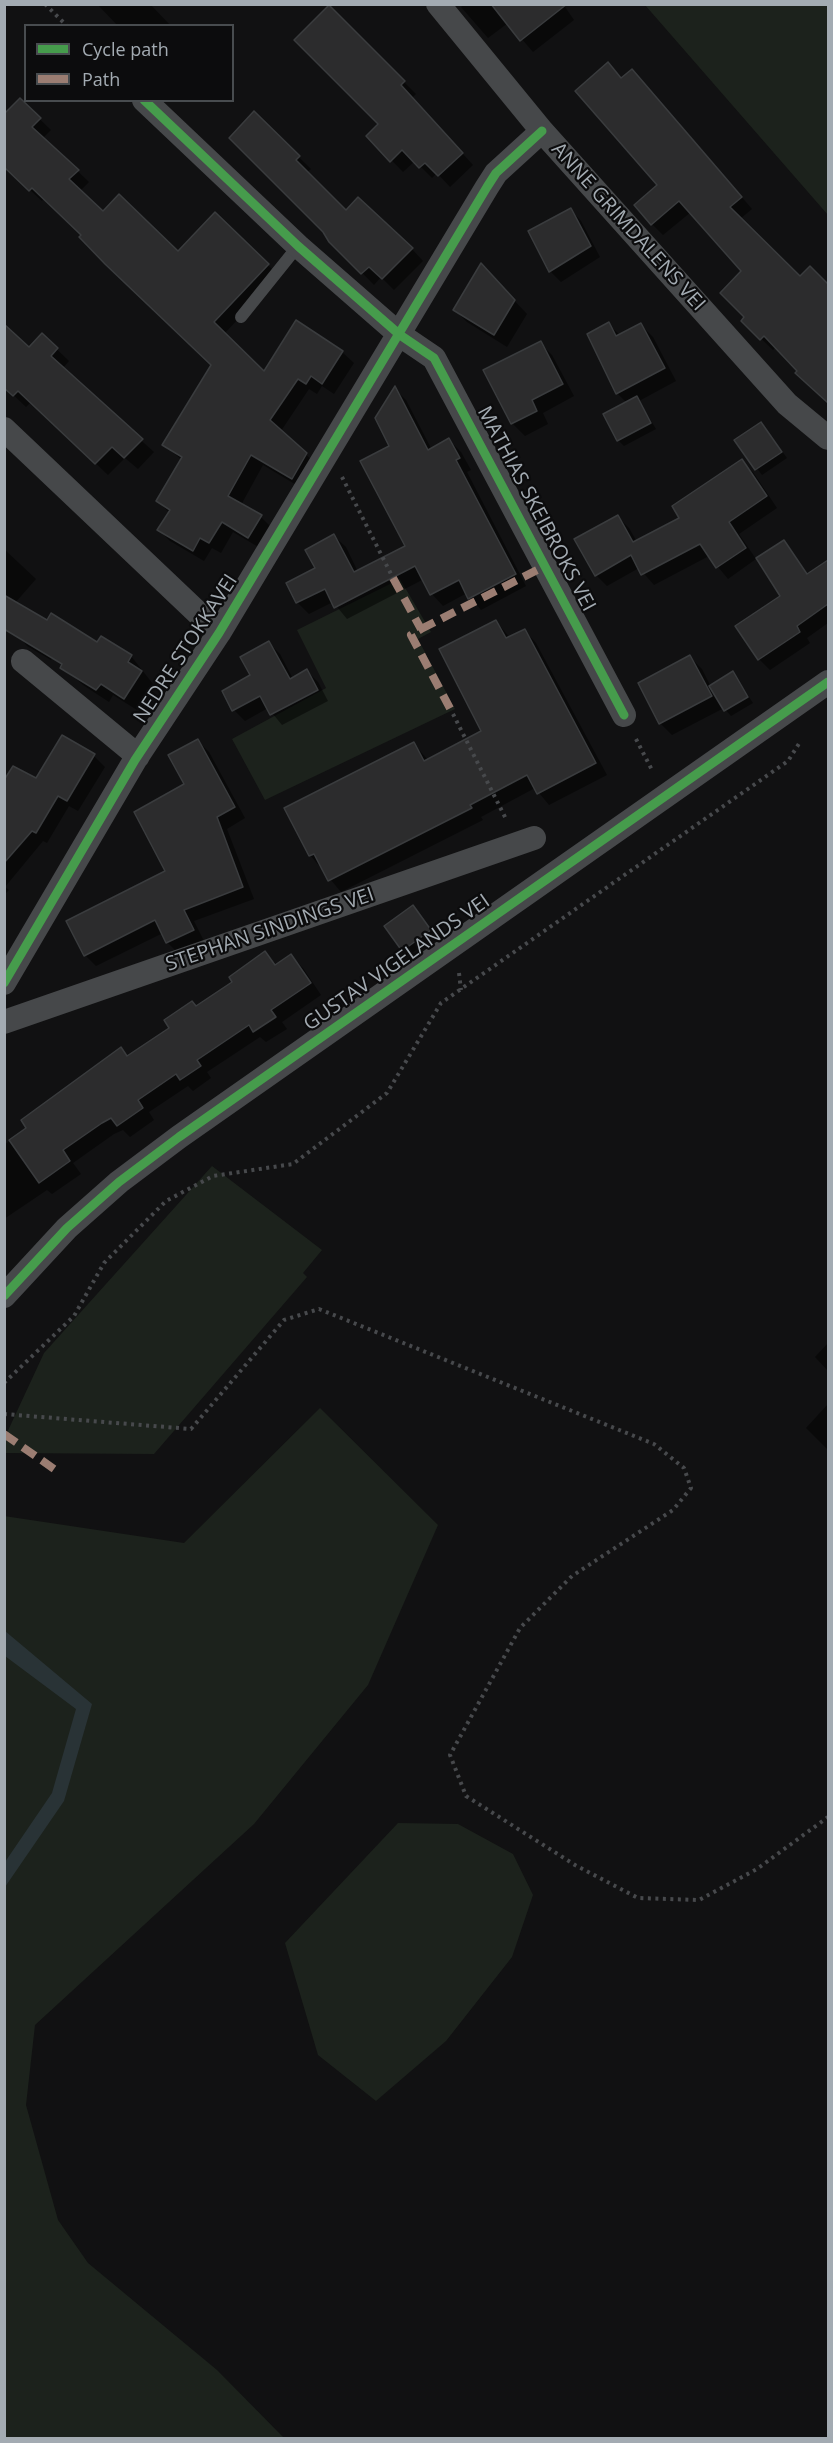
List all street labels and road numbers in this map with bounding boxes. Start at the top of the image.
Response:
street label: ANNE GRIMDALENS VEI [546,138,710,316]
street label: MATHIAS SKEIBROKS VEI [472,402,600,616]
street label: NEDRE STOKKAVEI [129,570,243,728]
street label: STEPHAN SINDINGS VEI [163,883,377,977]
street label: GUSTAV VIGELANDS VEI [299,890,495,1036]

